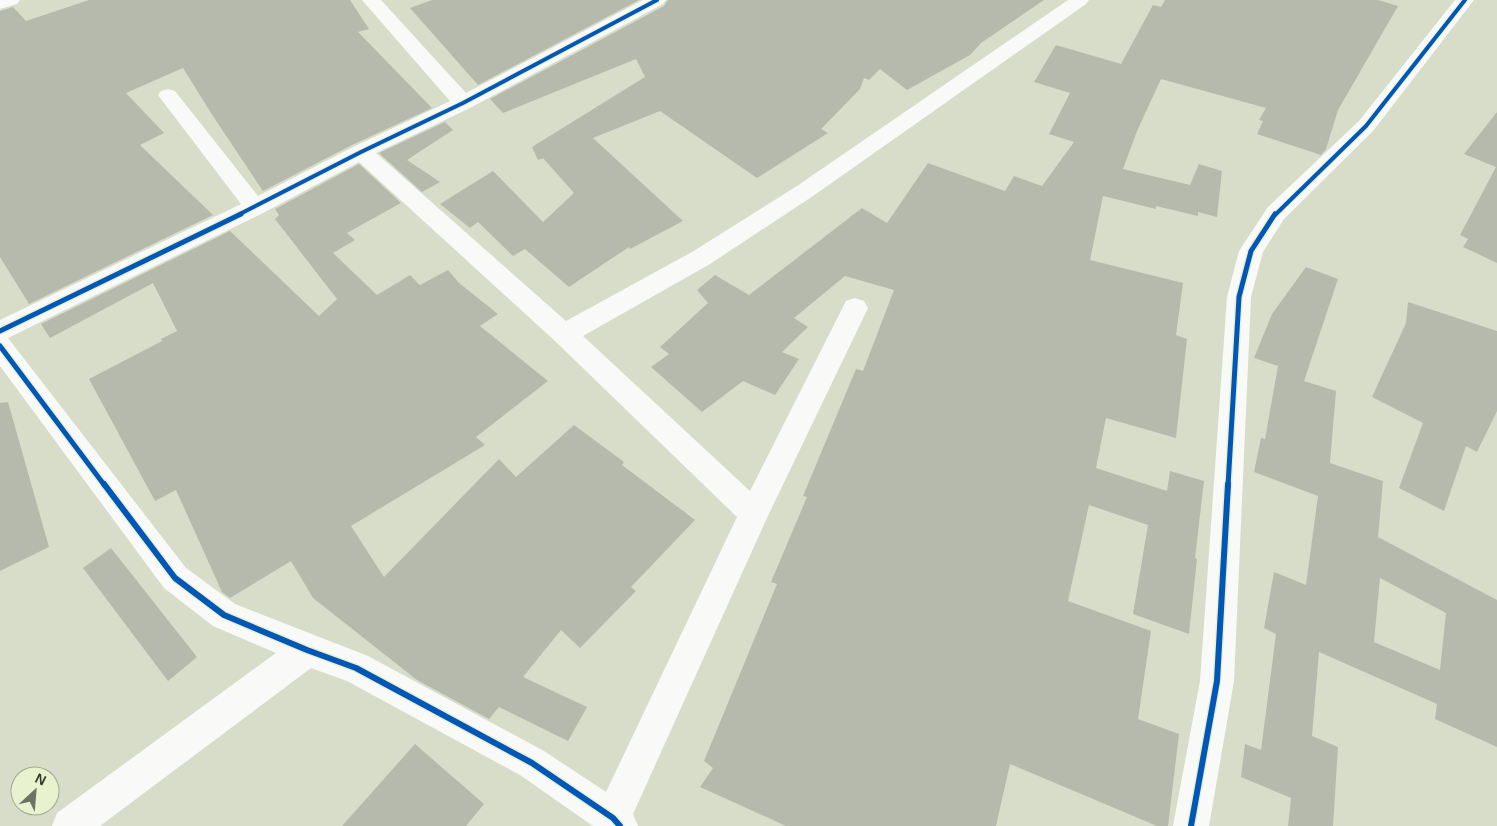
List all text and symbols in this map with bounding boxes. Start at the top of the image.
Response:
north arrow [10,766,60,816]
text: N [33,770,49,789]

